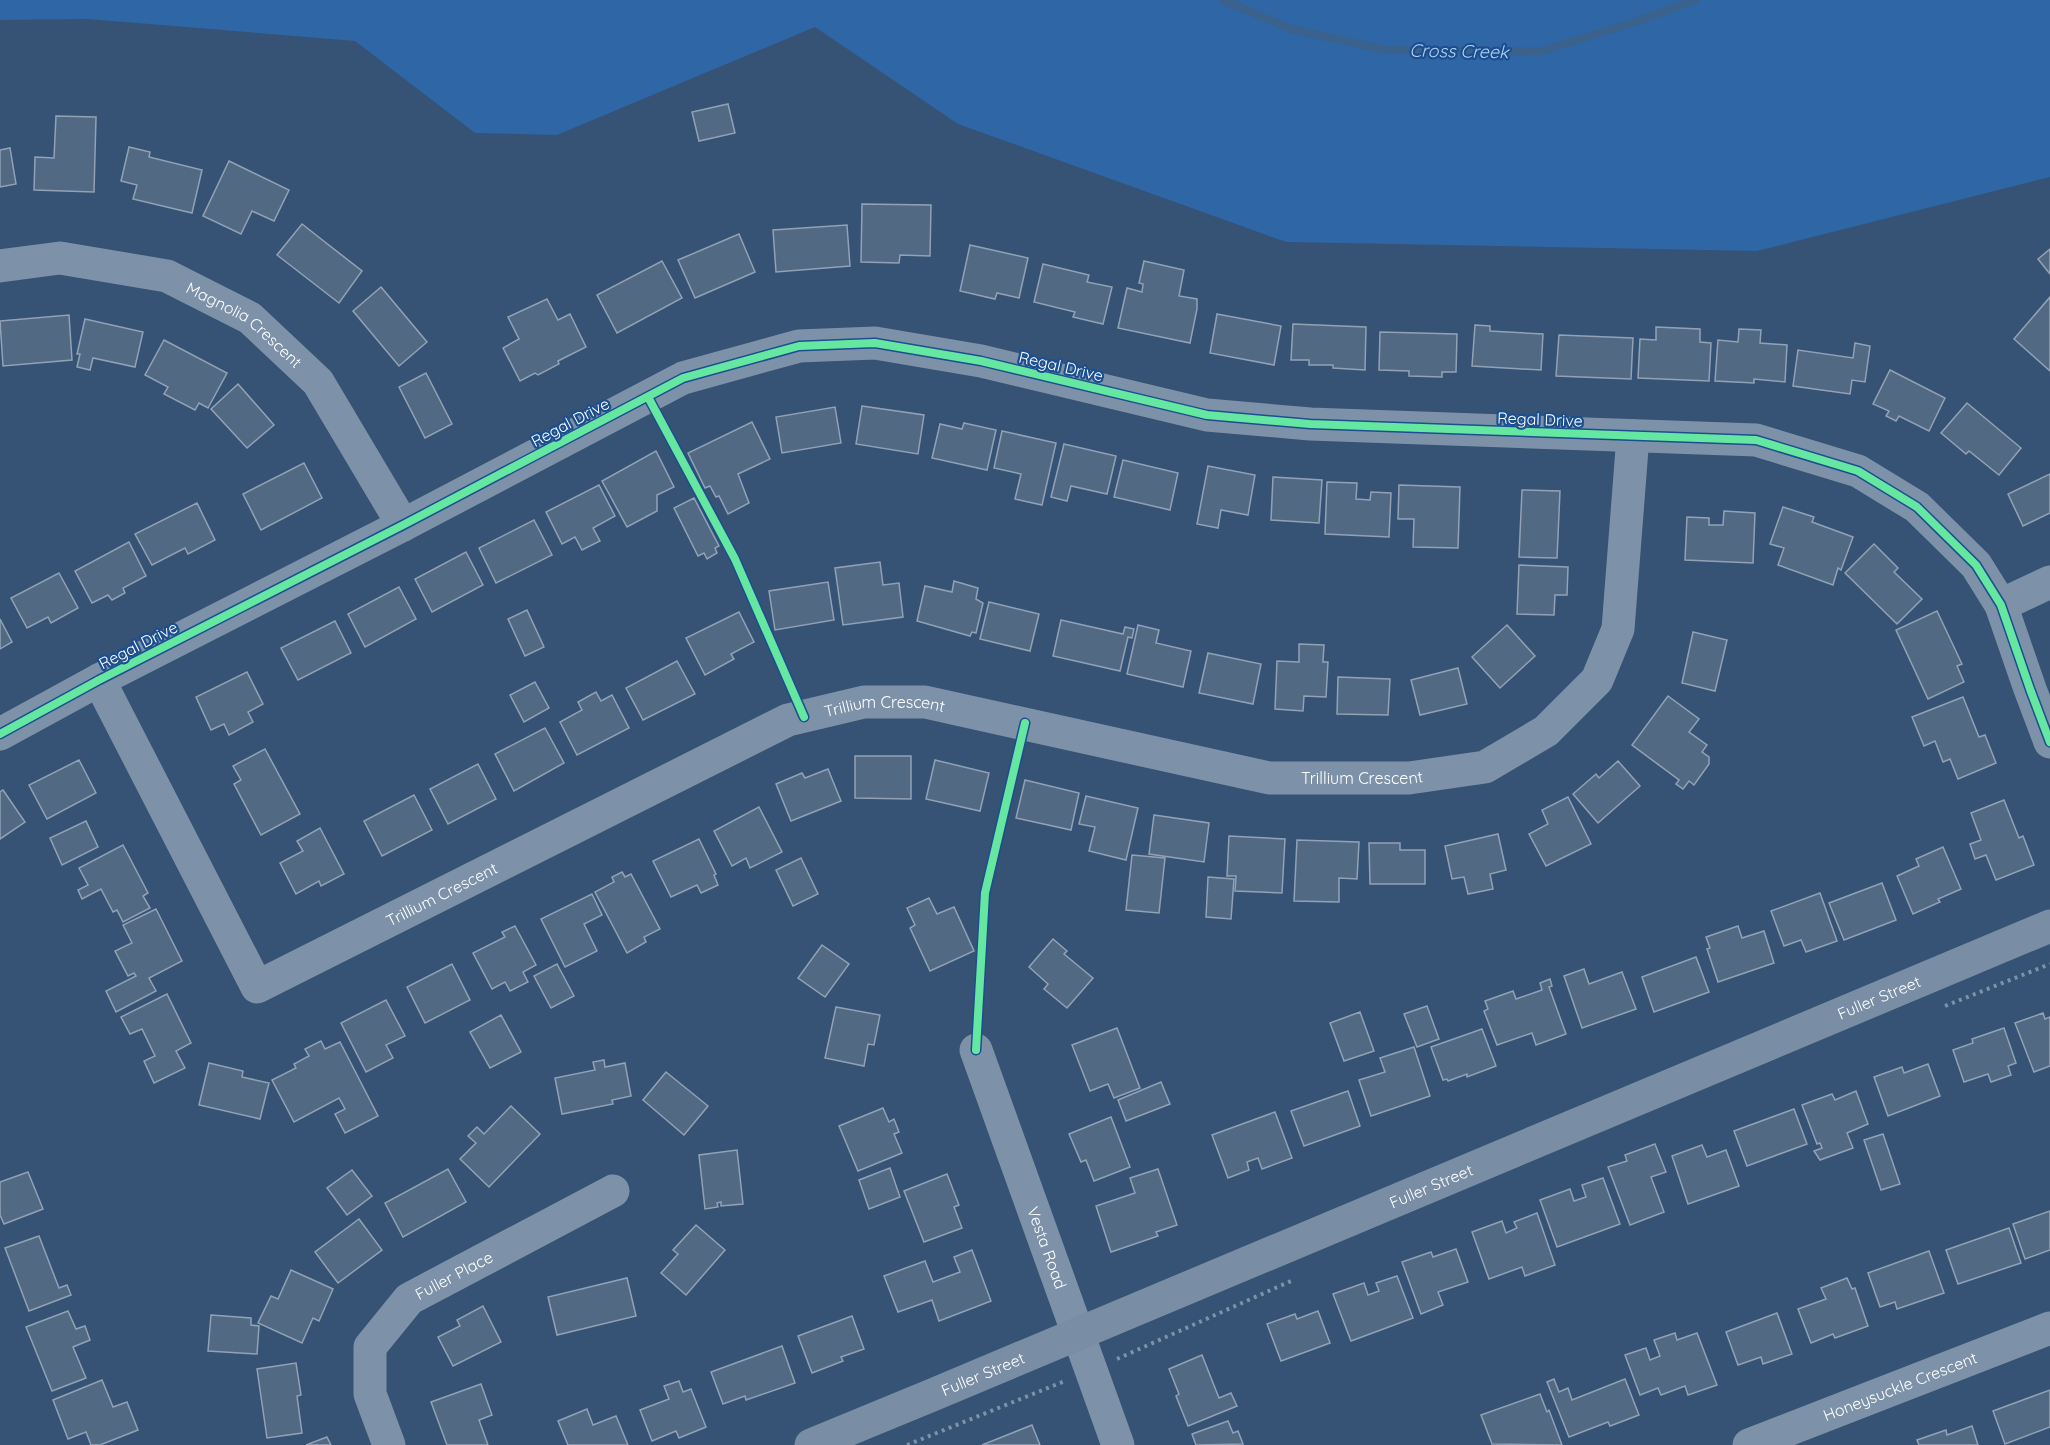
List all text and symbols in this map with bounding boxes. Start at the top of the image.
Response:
water label: Cross Creek [1409,39,1510,63]
street label: Magnolia Crescent [183,277,306,372]
street label: Regal Drive [1017,347,1105,385]
street label: Regal Drive [527,393,613,451]
street label: Regal Drive [1497,408,1583,430]
street label: Regal Drive [95,617,181,673]
street label: Trillium Crescent [822,691,947,721]
street label: Trillium Crescent [1301,766,1424,788]
street label: Trillium Crescent [383,858,501,930]
street label: Fuller Street [1834,971,1924,1024]
street label: Fuller Street [1386,1160,1476,1212]
street label: Vesta Road [1023,1204,1071,1292]
street label: Fuller Place [412,1247,496,1304]
street label: Honeysuckle Crescent [1820,1347,1980,1425]
street label: Fuller Street [938,1348,1028,1400]

